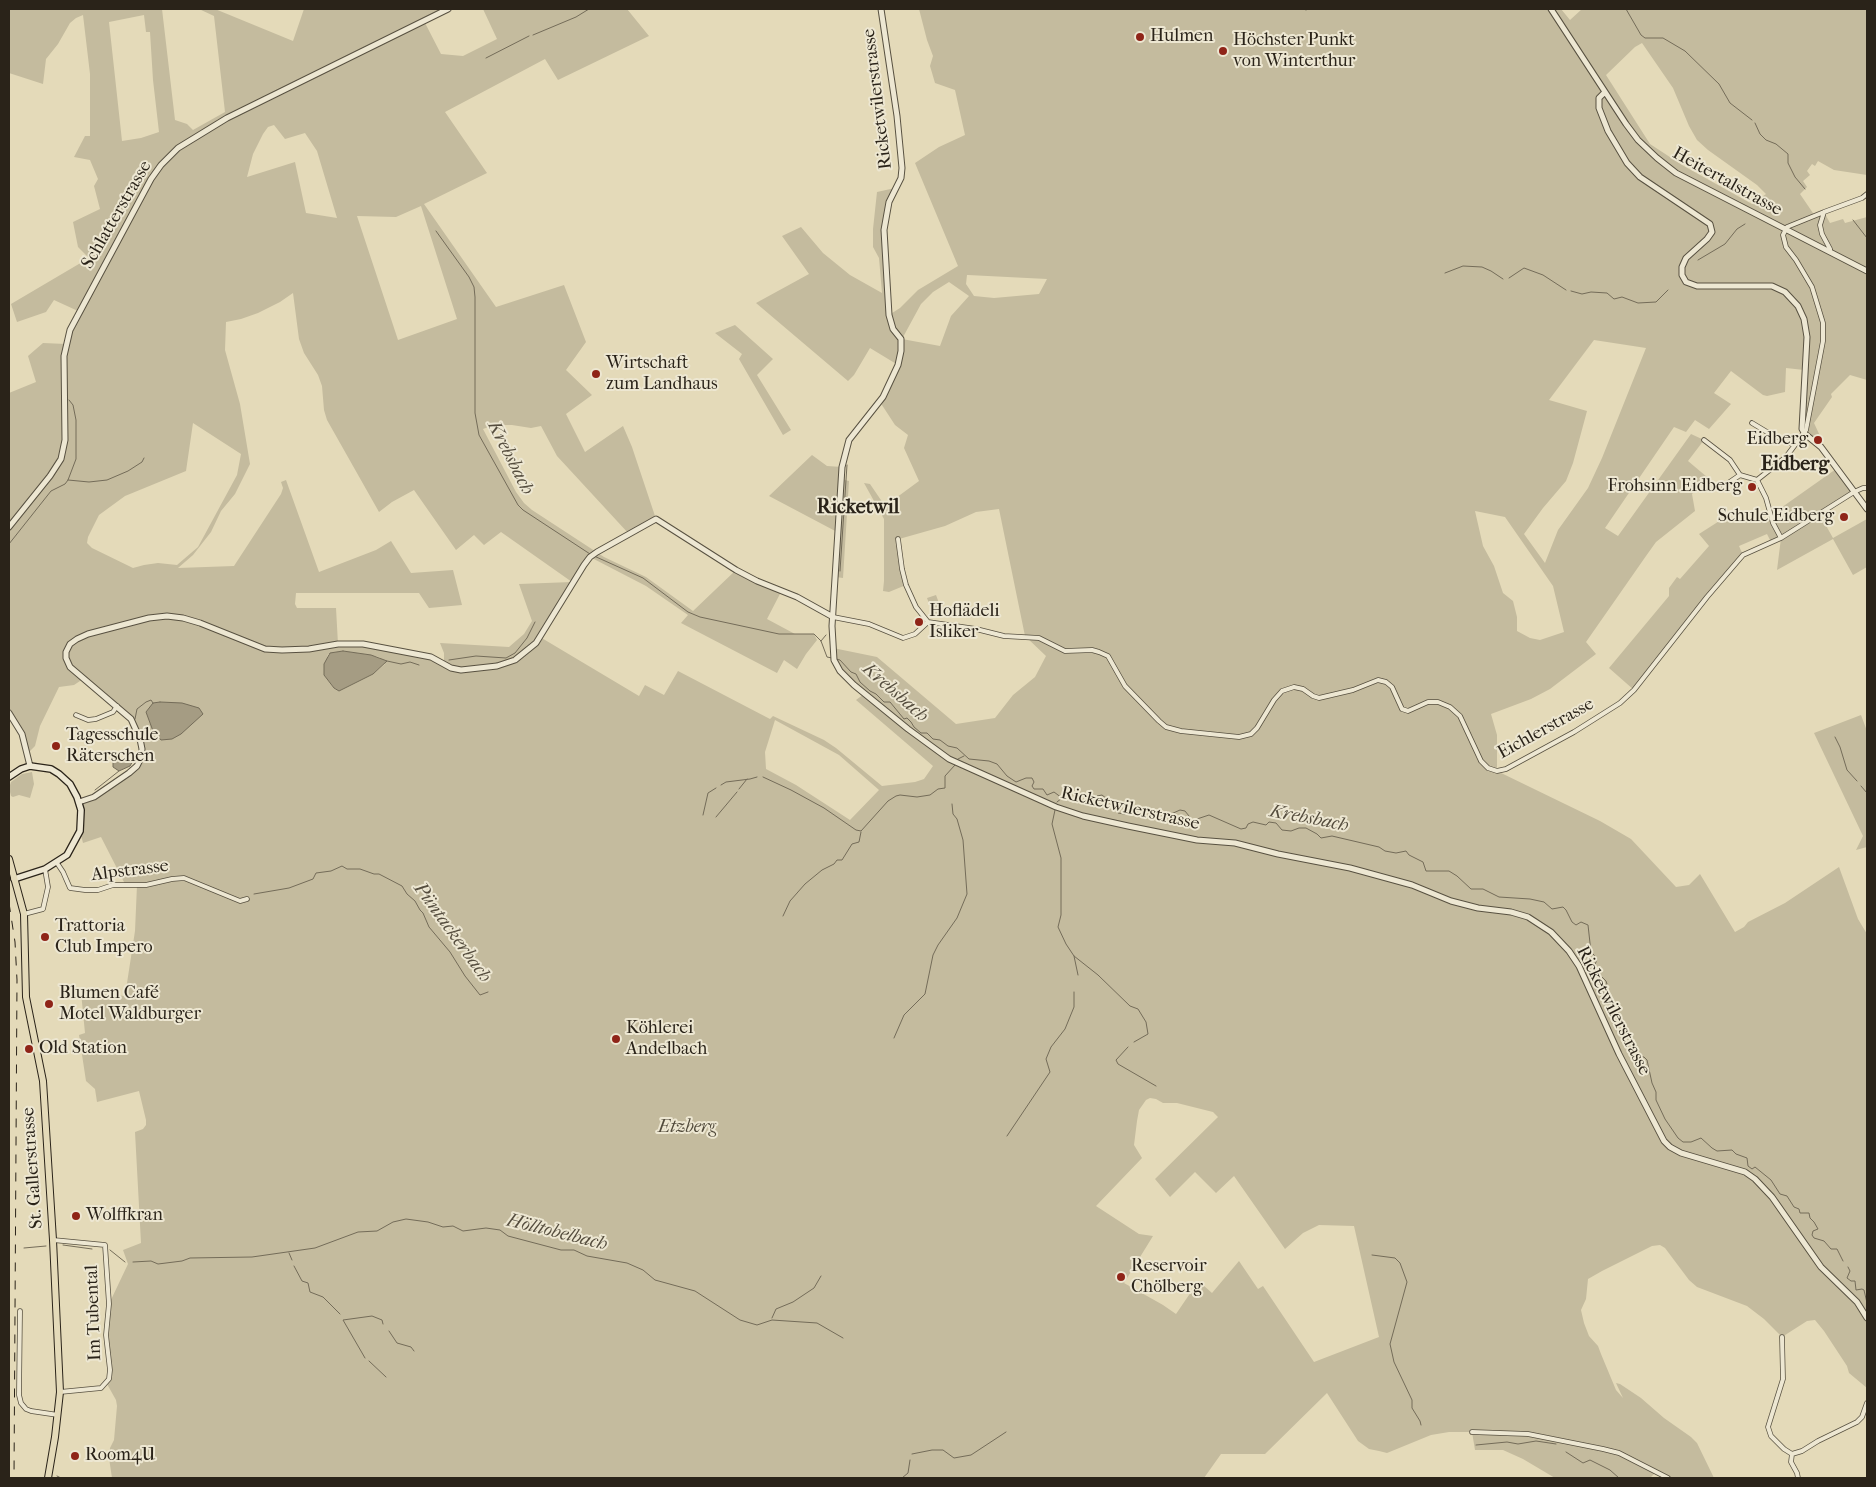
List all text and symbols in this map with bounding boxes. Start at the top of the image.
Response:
place label: Hulmen [1150,26,1213,48]
street label: Ricketwilerstrasse [859,27,897,171]
place label: Höchster Punkt von Winterthur [1233,30,1355,72]
marker: Hulmen [1134,31,1146,43]
marker: Höchster Punkt von Winterthur [1217,45,1229,57]
street label: Heitertalstrasse [1668,143,1786,221]
street label: Schlatterstrasse [77,157,157,273]
place label: Wirtschaft zum Landhaus [606,353,718,396]
marker: Wirtschaft zum Landhaus [590,368,602,380]
water label: Krebsbach [482,417,538,499]
place label: Eidberg [1746,429,1808,451]
marker: Eidberg [1812,434,1824,446]
district label: Eidberg [1761,453,1829,477]
place label: Frohsinn Eidberg [1607,476,1742,498]
marker: Frohsinn Eidberg [1746,481,1758,493]
district label: Ricketwil [817,496,899,520]
place label: Schule Eidberg [1718,506,1834,528]
marker: Schule Eidberg [1838,511,1850,523]
place label: Hoflädeli Isliker [929,601,1000,644]
marker: Hoflädeli Isliker [913,616,925,628]
water label: Krebsbach [857,658,933,728]
street label: Eichlerstrasse [1494,694,1598,764]
place label: Tagesschule Räterschen [66,725,158,768]
marker: Tagesschule Räterschen [50,740,62,752]
street label: Ricketwilerstrasse [1058,783,1202,835]
water label: Krebsbach [1268,800,1350,838]
street label: Alpstrasse [90,856,170,886]
water label: Püntackerbach [408,879,496,987]
place label: Trattoria Club Impero [55,916,153,959]
marker: Trattoria Club Impero [39,931,51,943]
street label: Ricketwilerstrasse [1571,943,1655,1079]
place label: Blumen Café Motel Waldburger [59,983,201,1026]
marker: Blumen Café Motel Waldburger [43,998,55,1010]
place label: Köhlerei Andelbach [626,1018,707,1060]
marker: Köhlerei Andelbach [610,1033,622,1045]
place label: Old Station [39,1038,127,1060]
marker: Old Station [23,1043,35,1055]
street label: St. Gallerstrasse [18,1107,48,1229]
park label: Etzberg [658,1117,716,1139]
place label: Wolffkran [86,1205,163,1227]
marker: Wolffkran [70,1210,82,1222]
water label: Hölltobelbach [504,1210,610,1256]
place label: Reservoir Chölberg [1131,1256,1207,1298]
street label: Im Tubental [82,1265,106,1361]
marker: Reservoir Chölberg [1115,1271,1127,1283]
place label: Room4U [85,1445,156,1467]
marker: Room4U [69,1450,81,1462]

